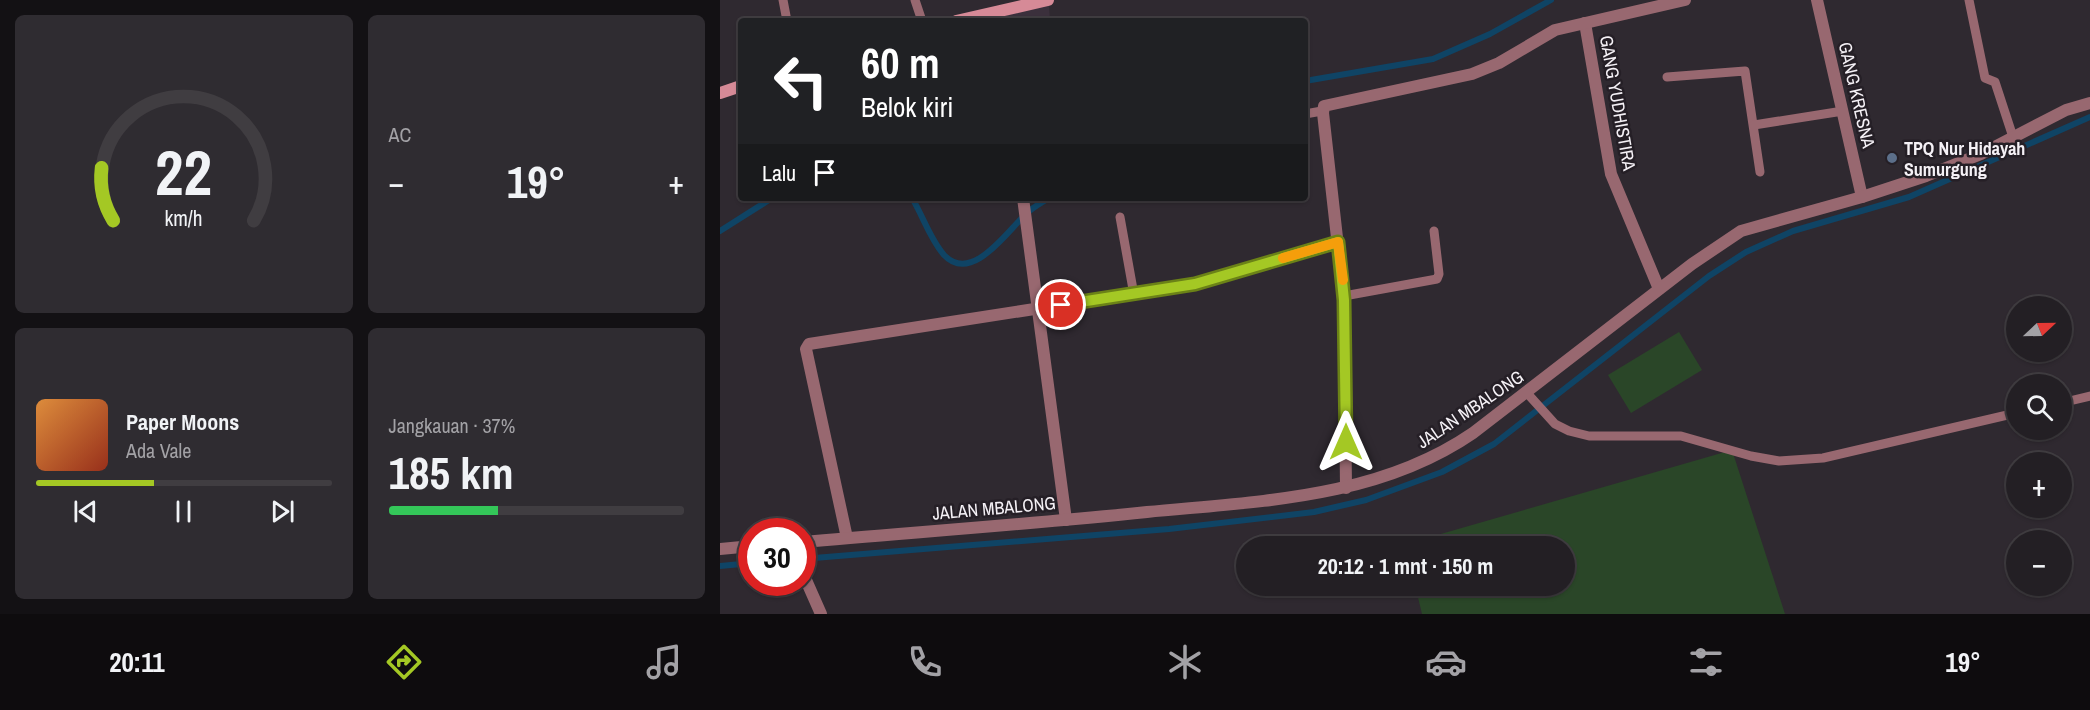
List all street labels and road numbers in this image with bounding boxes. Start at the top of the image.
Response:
street label: GANG YUDHISTIRA [1594,34,1642,173]
street label: GANG KRESNA [1833,39,1881,151]
street label: JALAN MBALONG [1412,364,1528,454]
street label: JALAN MBALONG [931,490,1057,526]

